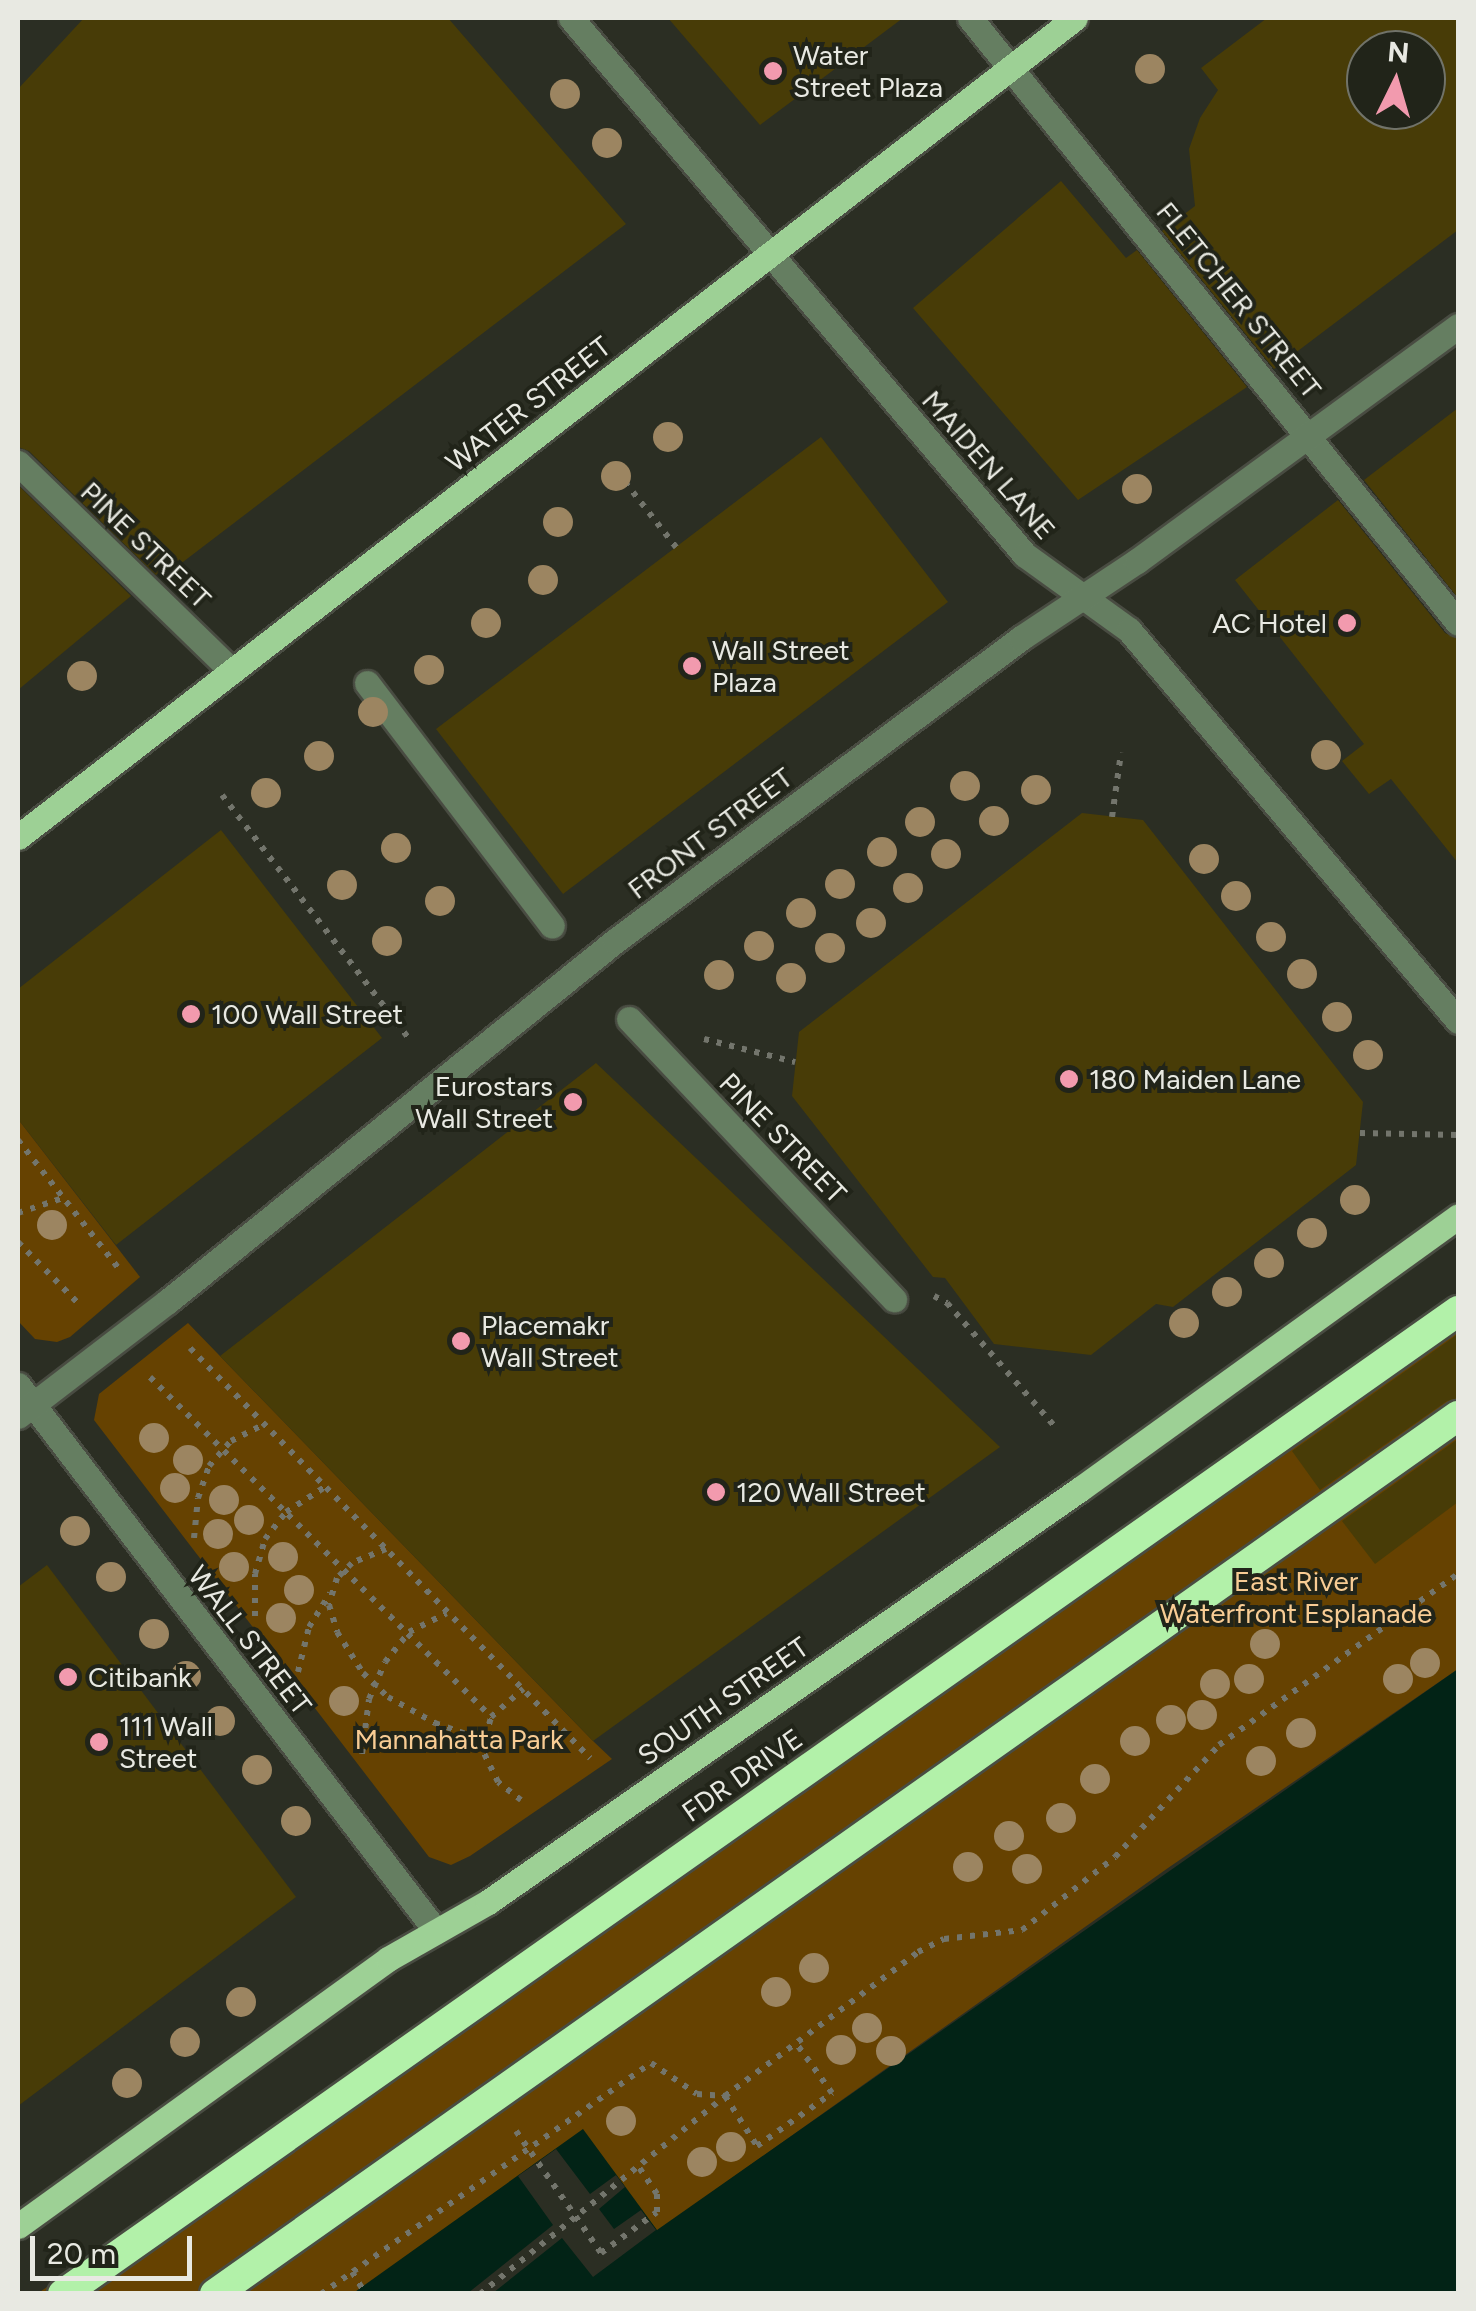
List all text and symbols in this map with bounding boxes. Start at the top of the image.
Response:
north arrow [1346,30,1446,130]
text: N [1386,34,1411,70]
place label: Water Street Plaza [793,38,943,104]
marker: Water Street Plaza [762,60,784,82]
street label: FLETCHER STREET [1150,195,1328,405]
street label: WATER STREET [439,329,617,479]
street label: MAIDEN LANE [915,384,1063,546]
street label: PINE STREET [74,475,218,615]
place label: AC Hotel [1212,606,1327,640]
marker: AC Hotel [1336,612,1358,634]
place label: Wall Street Plaza [712,633,850,699]
marker: Wall Street Plaza [681,655,703,677]
street label: FRONT STREET [621,760,799,906]
place label: 100 Wall Street [211,997,403,1031]
marker: 100 Wall Street [180,1003,202,1025]
place label: 180 Maiden Lane [1089,1062,1301,1096]
street label: PINE STREET [713,1066,853,1210]
marker: 180 Maiden Lane [1058,1068,1080,1090]
place label: Eurostars Wall Street [415,1069,553,1135]
marker: Eurostars Wall Street [562,1091,584,1113]
place label: Placemakr Wall Street [481,1308,619,1374]
marker: Placemakr Wall Street [450,1330,472,1352]
place label: 120 Wall Street [736,1475,926,1509]
marker: 120 Wall Street [705,1481,727,1503]
street label: WALL STREET [181,1559,319,1721]
park label: East River Waterfront Esplanade [1160,1564,1432,1630]
street label: SOUTH STREET [631,1630,815,1772]
place label: Citibank [88,1660,192,1694]
marker: Citibank [57,1666,79,1688]
place label: 111 Wall Street [119,1709,213,1775]
street label: FDR DRIVE [675,1721,809,1829]
park label: Mannahatta Park [355,1722,563,1756]
marker: 111 Wall Street [88,1731,110,1753]
scale bar [35,2216,198,2278]
text: 20 m [47,2235,116,2272]

